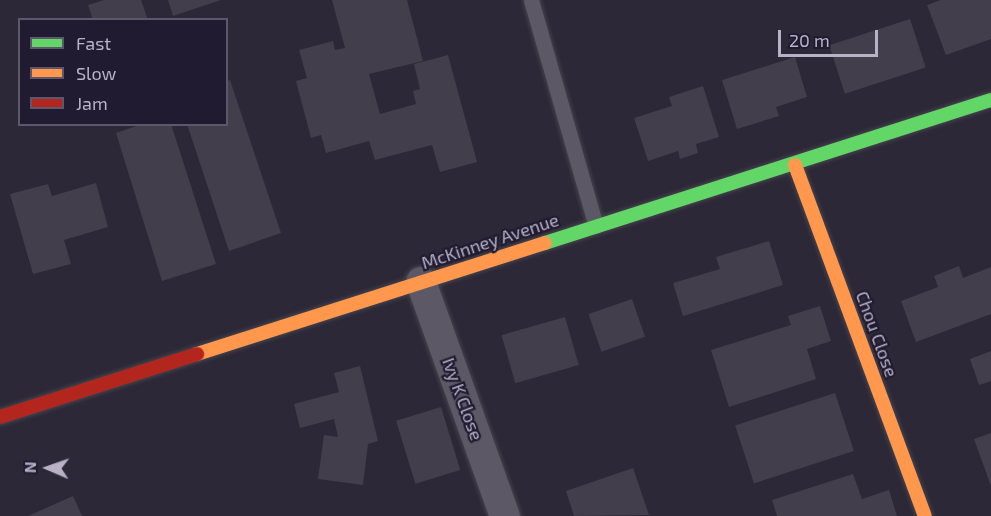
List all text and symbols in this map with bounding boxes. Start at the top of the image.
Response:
legend [18,18,228,126]
scale bar [781,18,882,56]
text: 20 m [789,29,830,51]
text: Fast [76,32,111,54]
text: Slow [76,62,116,84]
text: Jam [76,92,108,114]
street label: McKinney Avenue [418,208,562,274]
street label: Chou Close [851,288,903,380]
street label: Ivy K Close [438,354,488,444]
north arrow [18,438,78,498]
text: N [20,461,39,473]

